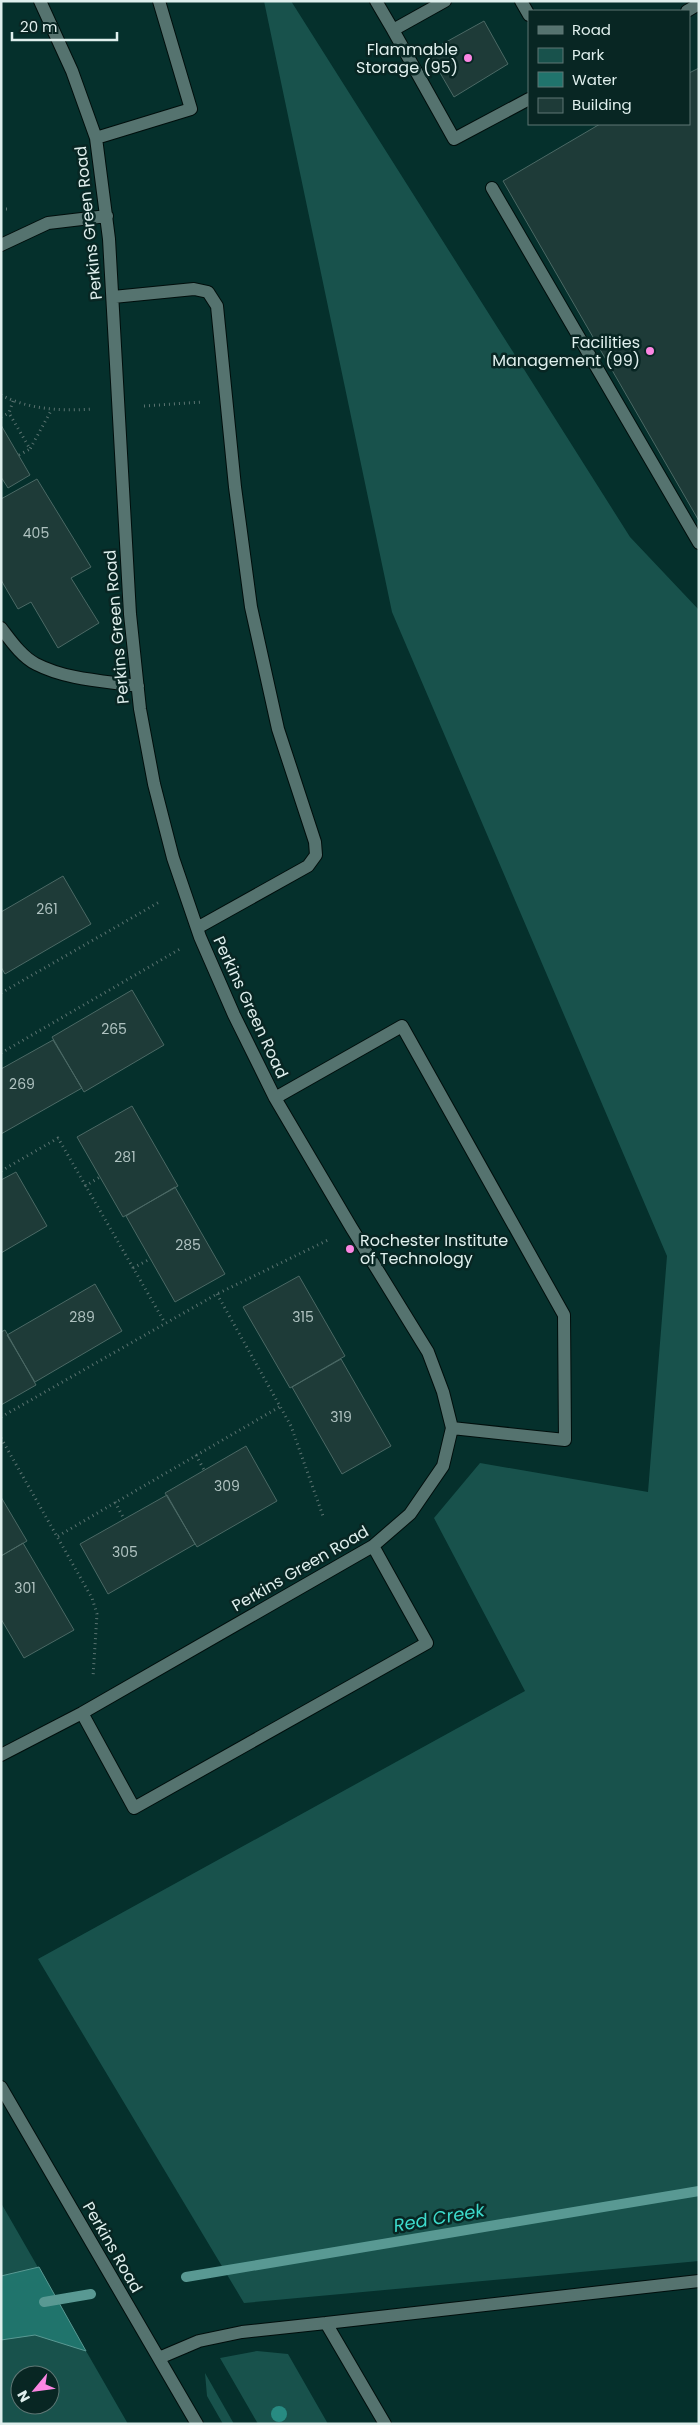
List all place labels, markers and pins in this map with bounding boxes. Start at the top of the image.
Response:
place label: Flammable Storage (95) [356,38,458,79]
marker: Flammable Storage (95) [462,52,474,64]
place label: Facilities Management (99) [492,331,640,372]
marker: Facilities Management (99) [644,345,656,357]
place label: Rochester Institute of Technology [360,1229,508,1270]
marker: Rochester Institute of Technology [344,1243,356,1255]

